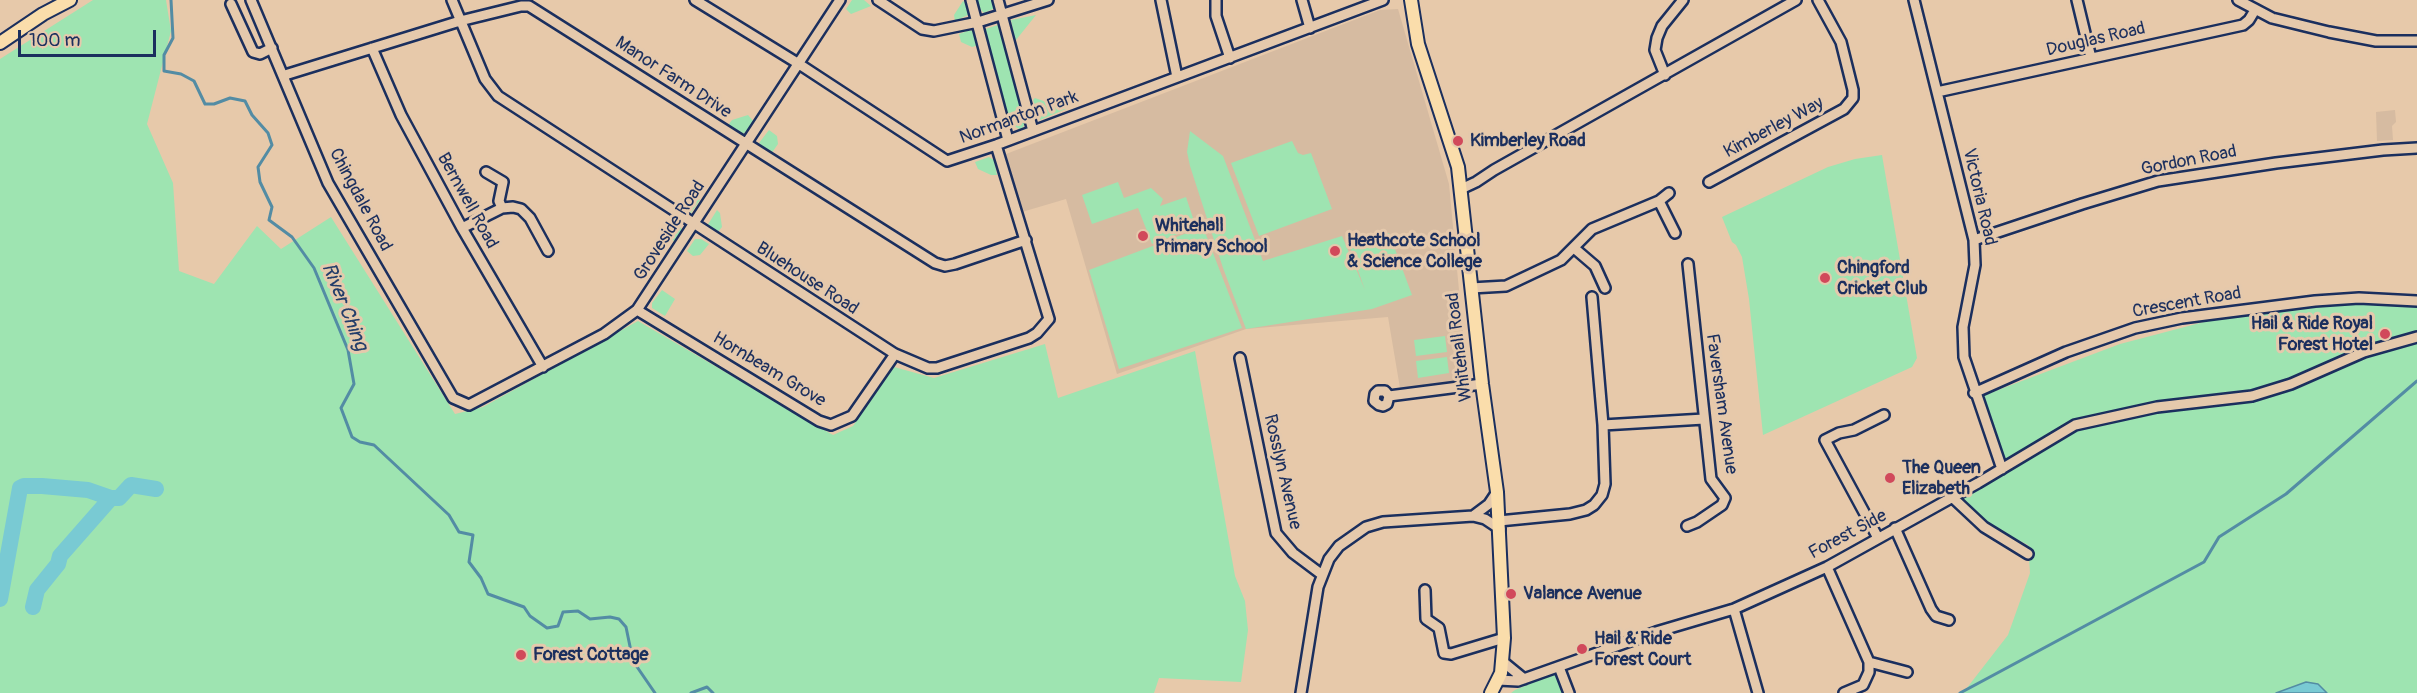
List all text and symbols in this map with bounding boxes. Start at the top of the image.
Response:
scale bar [21,18,159,56]
street label: Douglas Road [2044,18,2148,62]
text: 100 m [29,29,81,52]
street label: Manor Farm Drive [611,32,735,124]
street label: Normanton Park [957,87,1081,149]
street label: Kimberley Way [1720,93,1828,163]
place label: Kimberley Road [1470,130,1586,152]
marker: Kimberley Road [1451,134,1465,148]
street label: Gordon Road [2139,141,2239,181]
street label: Chingdale Road [324,145,396,255]
street label: Victoria Road [1957,146,2001,248]
street label: Bernwell Road [432,149,502,253]
street label: Groveside Road [630,177,710,285]
place label: Whitehall Primary School [1155,215,1268,258]
marker: Whitehall Primary School [1136,229,1150,243]
place label: Heathcote School & Science College [1347,230,1482,272]
street label: Bluehouse Road [752,238,862,320]
marker: Heathcote School & Science College [1328,244,1342,258]
place label: Chingford Cricket Club [1837,257,1928,300]
water label: River Ching [316,260,372,354]
marker: Chingford Cricket Club [1818,271,1832,285]
street label: Crescent Road [2131,283,2243,323]
street label: Whitehall Road [1443,291,1477,403]
place label: Hail & Ride Royal Forest Hotel [2251,313,2373,356]
marker: Hail & Ride Royal Forest Hotel [2378,327,2392,341]
street label: Hornbeam Grove [708,328,830,412]
street label: Faversham Avenue [1700,332,1742,476]
street label: Rosslyn Avenue [1258,412,1306,532]
place label: The Queen Elizabeth [1902,457,1981,500]
marker: The Queen Elizabeth [1883,471,1897,485]
street label: Forest Side [1805,505,1891,565]
place label: Valance Avenue [1523,583,1642,605]
marker: Valance Avenue [1504,587,1518,601]
place label: Hail & Ride Forest Court [1594,628,1691,670]
marker: Hail & Ride Forest Court [1575,642,1589,656]
place label: Forest Cottage [533,644,648,666]
marker: Forest Cottage [514,648,528,662]

